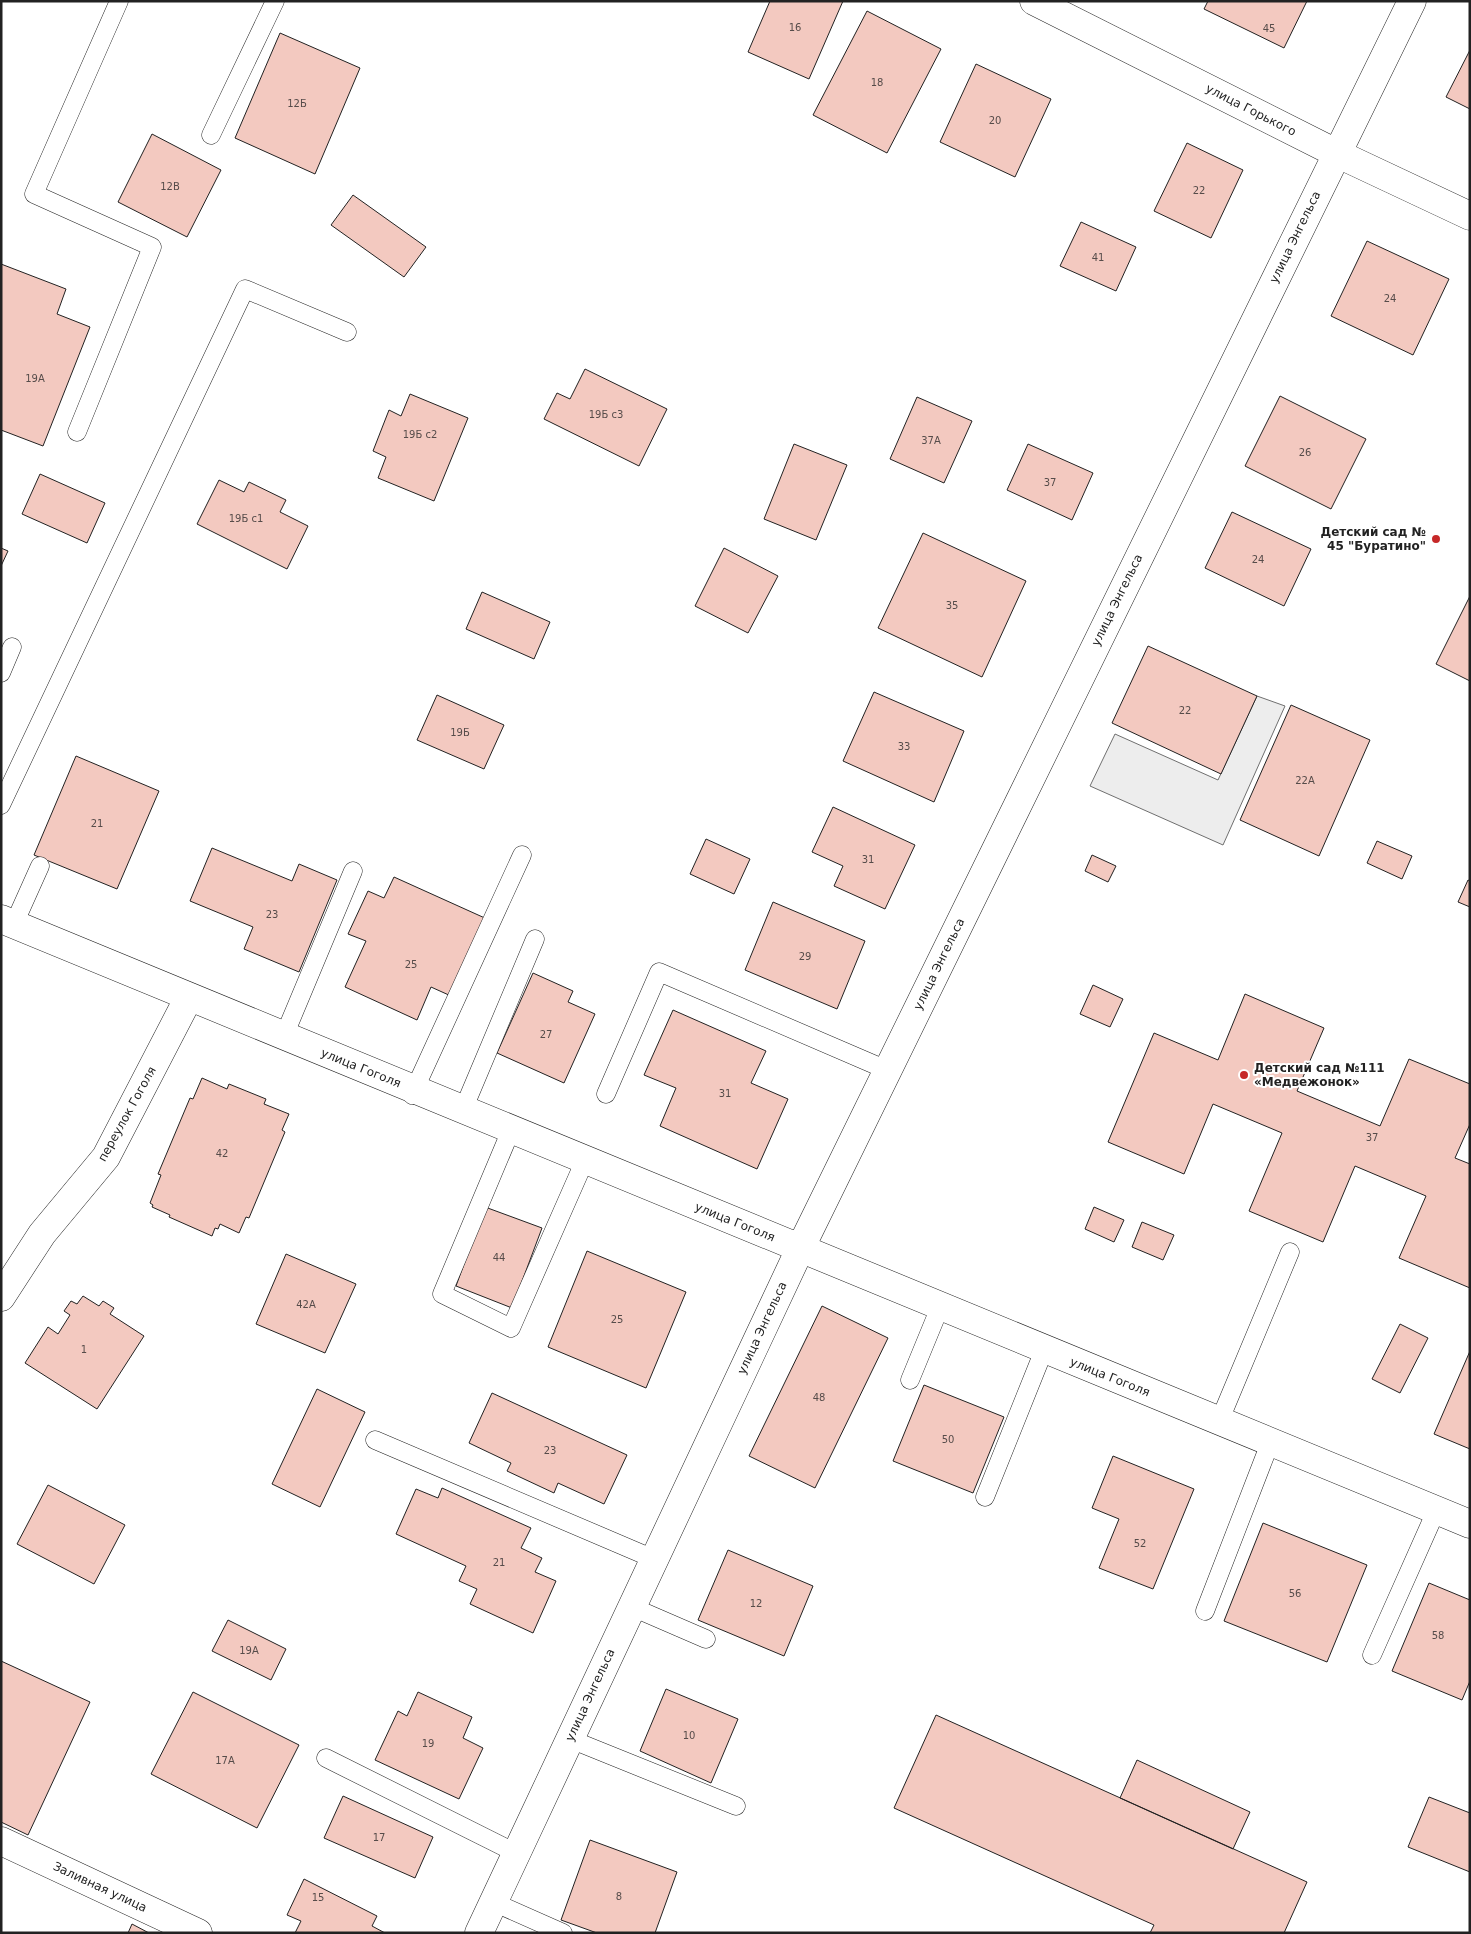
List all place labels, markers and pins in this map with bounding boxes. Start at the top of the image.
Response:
place label: Детский сад № 45 "Буратино" [1320,525,1426,553]
marker: Детский сад № 45 "Буратино" [1430,533,1442,545]
place label: Детский сад №111 «Медвежонок» [1254,1061,1385,1089]
marker: Детский сад №111 «Медвежонок» [1238,1069,1250,1081]

